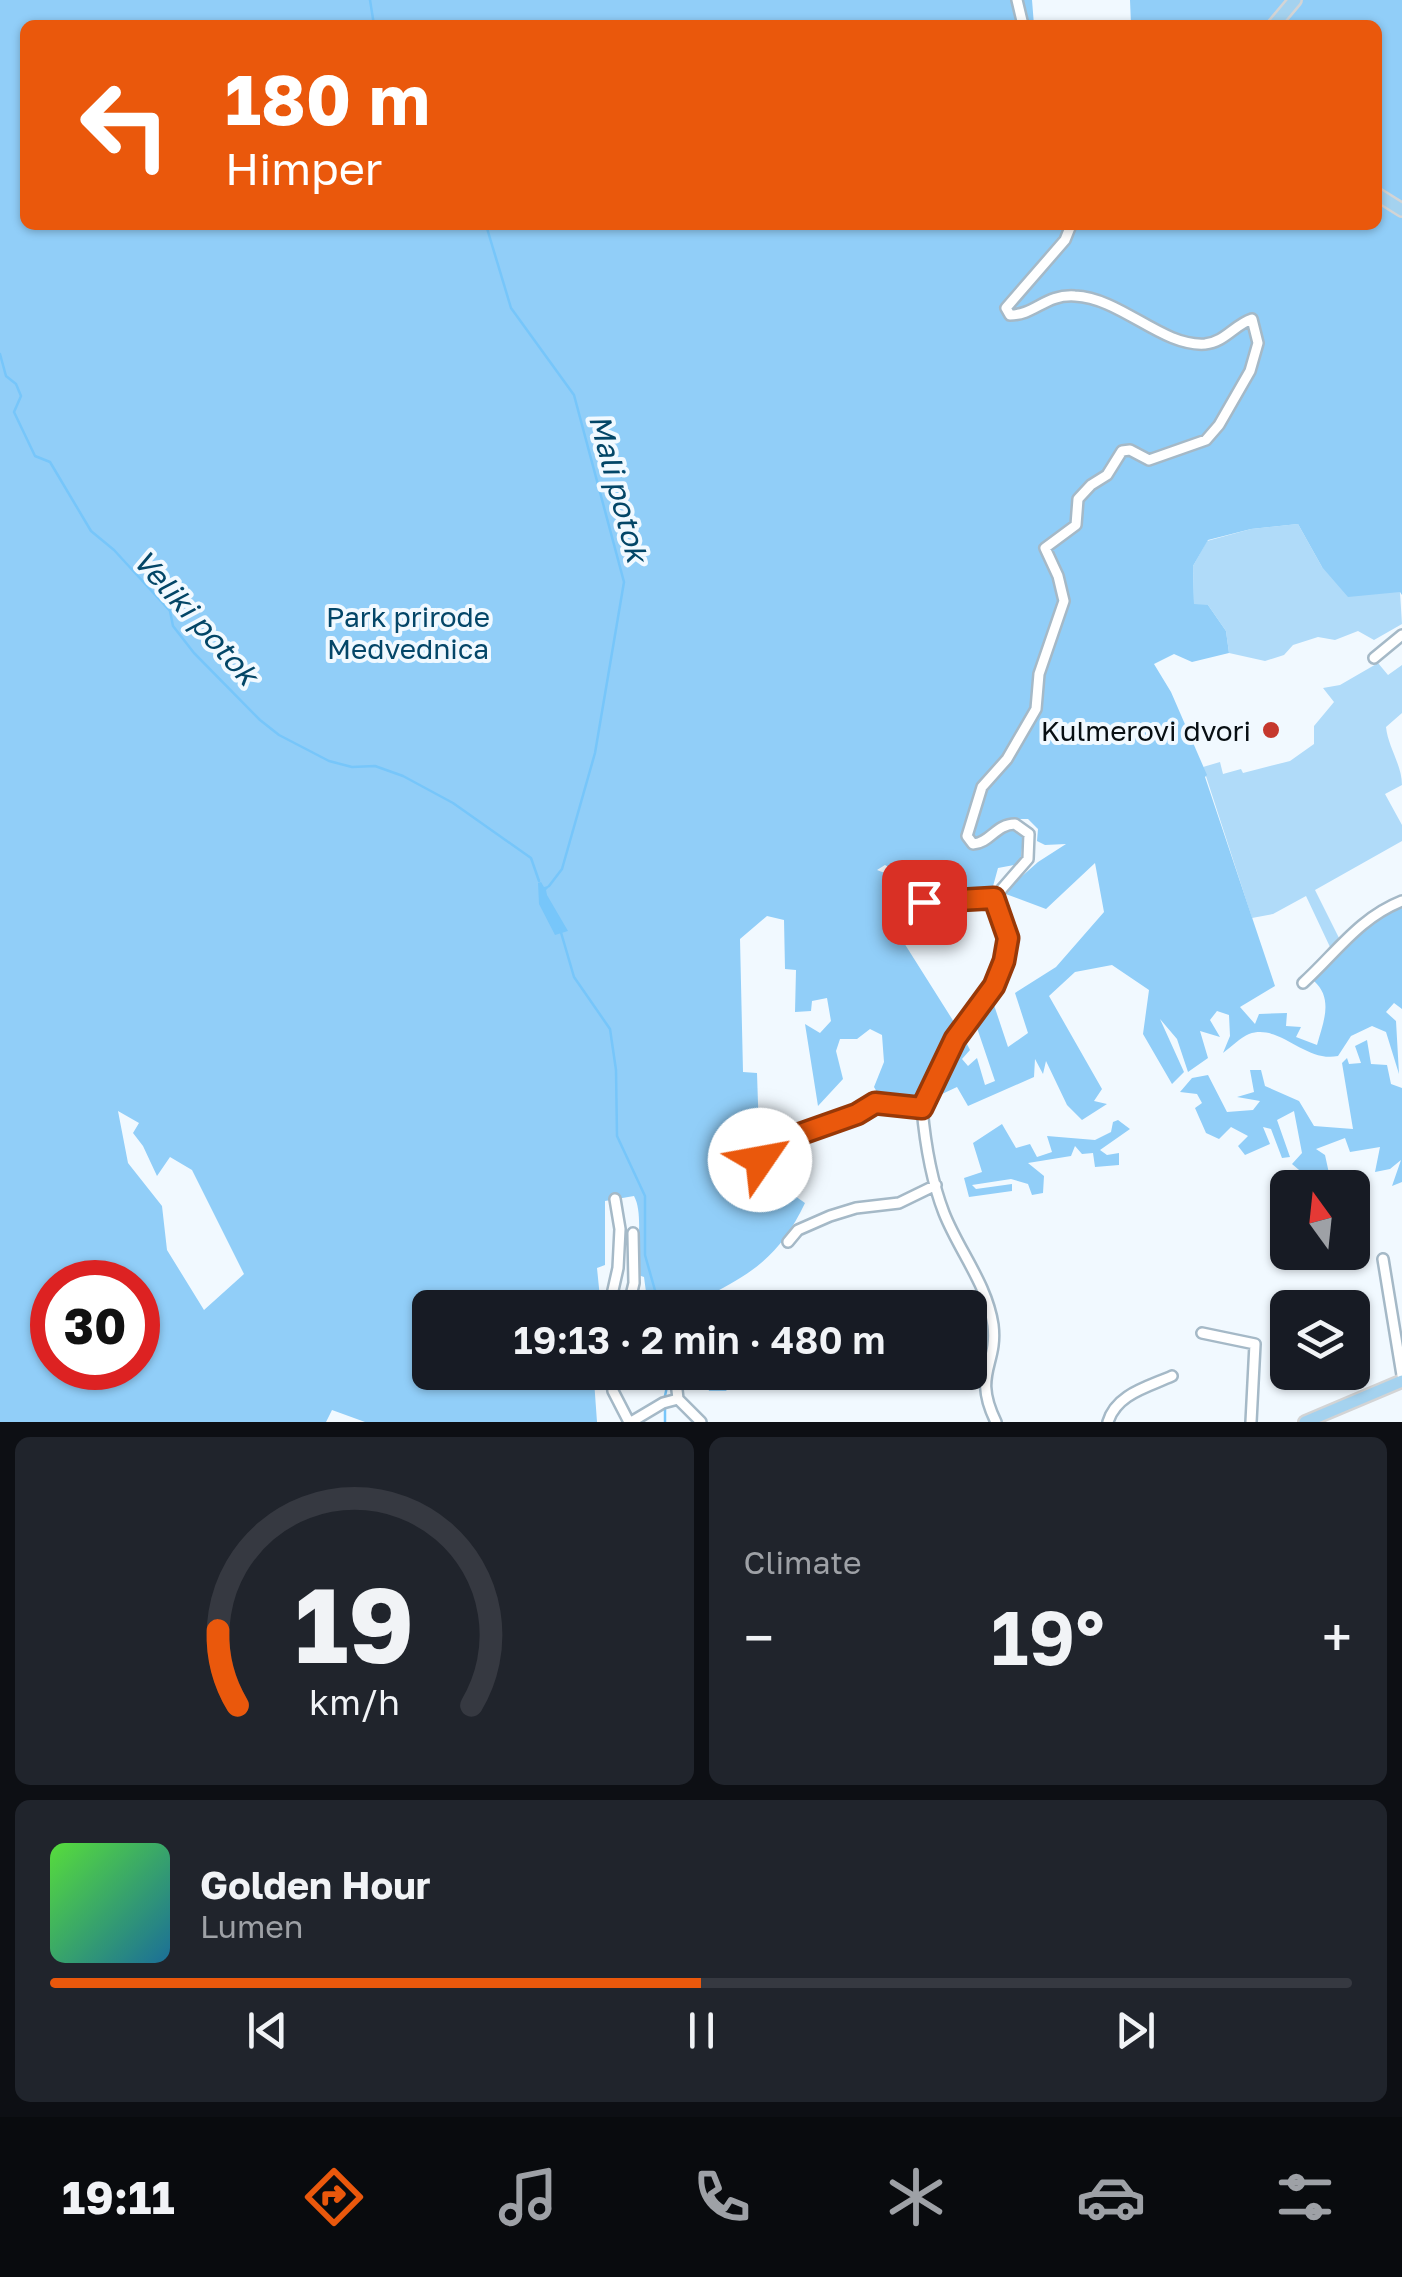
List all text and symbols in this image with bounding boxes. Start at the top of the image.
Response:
text: 180 m [225,56,430,140]
icon: left [60,60,190,190]
text: Himper [225,141,382,195]
water label: Mali potok [582,410,657,569]
water label: Veliki potok [126,542,268,694]
park label: Park prirode Medvednica [326,600,490,665]
place label: Kulmerovi dvori [1041,714,1251,747]
marker: Kulmerovi dvori [1260,719,1282,741]
pin [882,860,967,945]
icon: arrive [897,875,952,930]
position arrow [708,1108,812,1212]
north arrow [1270,1170,1370,1270]
map controls [1270,1170,1370,1390]
speed limit sign: 30 [30,1260,160,1390]
button: layers [1270,1290,1370,1390]
text: 19:13 · 2 min · 480 m [514,1317,885,1362]
text: Climate [744,1543,862,1581]
text: 19 [294,1561,414,1686]
text: 19° [991,1591,1105,1682]
text: − [744,1604,774,1670]
text: + [1322,1604,1352,1670]
text: km/h [309,1680,400,1723]
text: Golden Hour [200,1862,431,1907]
text: Lumen [200,1907,304,1945]
icon: previous [240,2003,295,2058]
icon: pause [674,2003,729,2058]
icon: next [1108,2003,1163,2058]
icon: directions [299,2162,369,2232]
icon: music [493,2162,563,2232]
icon: phone [687,2162,757,2232]
icon: climate [881,2162,951,2232]
icon: car [1076,2162,1146,2232]
icon: filters [1270,2162,1340,2232]
text: 19:11 [62,2170,175,2224]

